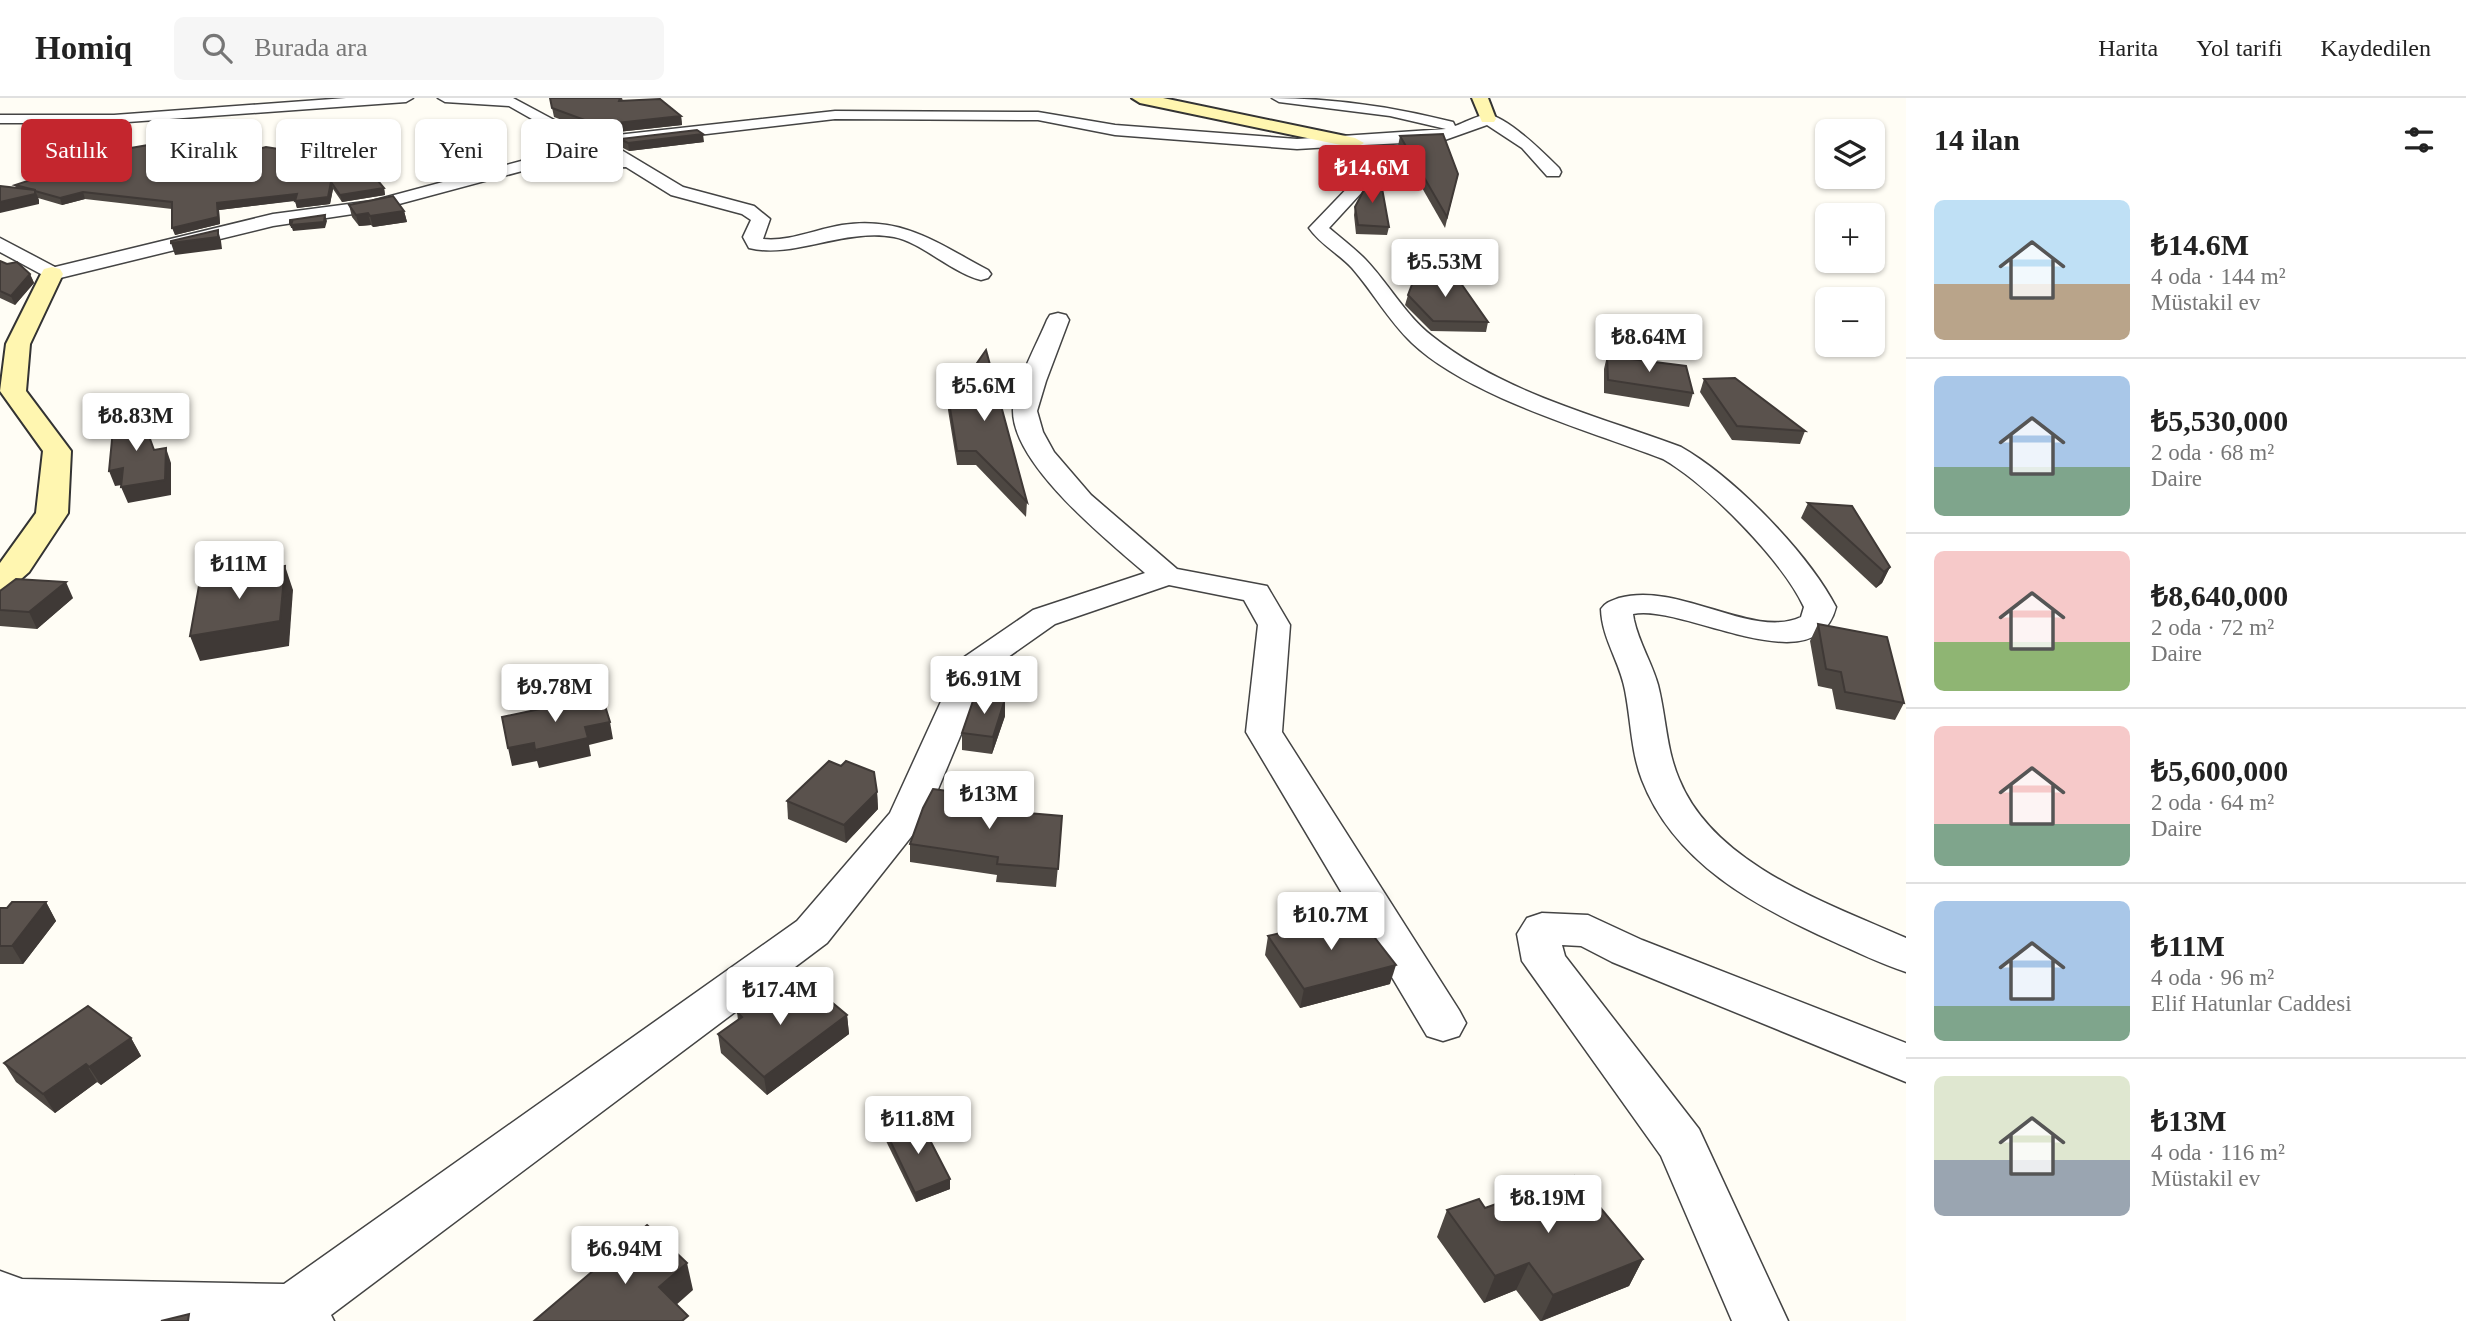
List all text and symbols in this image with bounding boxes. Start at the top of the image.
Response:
search box [174,17,664,80]
icon: search [198,29,236,67]
text: Homiq [35,30,132,66]
text: Burada ara [254,33,368,62]
text: Harita [2098,35,2158,61]
text: Yol tarifi [2196,35,2282,61]
text: Kaydedilen [2320,35,2431,61]
chip: Satılık [21,119,132,182]
chip: Kiralık [146,119,262,182]
chip: Filtreler [276,119,401,182]
chip: Yeni [415,119,507,182]
chip: Daire [521,119,623,182]
map controls [1815,119,1885,357]
button: layers [1815,119,1885,189]
icon: filters [2400,121,2438,159]
text: 14 ilan [1934,123,2020,156]
pin: ₺14.6M [1315,146,1429,205]
text: ₺14.6M [1334,155,1410,180]
button: + [1815,203,1885,273]
icon: home [1990,228,2074,312]
text: ₺14.6M [2151,228,2249,261]
pin: ₺5.53M [1388,240,1502,299]
text: ₺5.53M [1407,249,1483,274]
text: 4 oda · 144 m² [2151,264,2286,289]
button: − [1815,287,1885,357]
text: Müstakil ev [2151,290,2260,315]
pin: ₺8.64M [1592,314,1706,374]
text: ₺8.64M [1611,324,1687,349]
pin: ₺5.6M [935,364,1033,423]
text: ₺5.6M [952,373,1016,398]
pin: ₺8.83M [79,394,193,453]
text: ₺8.83M [98,403,174,428]
icon: home [1990,404,2074,488]
text: ₺5,530,000 [2151,404,2288,437]
text: 2 oda · 68 m² [2151,440,2274,465]
text: Daire [2151,466,2202,491]
pin: ₺11M [198,542,280,601]
text: ₺11M [211,551,267,576]
icon: home [1990,579,2074,663]
text: ₺8,640,000 [2151,579,2288,612]
text: 2 oda · 72 m² [2151,615,2274,640]
text: Daire [2151,641,2202,666]
pin: ₺6.91M [927,656,1041,716]
pin: ₺9.78M [498,664,612,724]
text: ₺6.91M [946,666,1022,691]
text: ₺9.78M [517,674,593,699]
icon: home [1990,754,2074,838]
text: ₺5,600,000 [2151,754,2288,787]
pin: ₺13M [948,772,1030,831]
text: ₺13M [960,781,1018,806]
text: 2 oda · 64 m² [2151,790,2274,815]
text: Daire [2151,816,2202,841]
pin: ₺10.7M [1274,892,1388,952]
text: ₺10.7M [1293,902,1369,927]
icon: home [1990,929,2074,1013]
text: ₺11M [2151,929,2225,962]
text: 4 oda · 96 m² [2151,965,2274,990]
pin: ₺17.4M [723,968,837,1027]
text: ₺17.4M [742,977,818,1002]
text: Elif Hatunlar Caddesi [2151,991,2352,1016]
pin: ₺11.8M [861,1096,975,1156]
icon: home [1990,1104,2074,1188]
text: ₺13M [2151,1104,2226,1137]
text: ₺11.8M [881,1106,955,1131]
text: 4 oda · 116 m² [2151,1140,2285,1165]
text: Müstakil ev [2151,1166,2260,1191]
pin: ₺8.19M [1491,1176,1605,1235]
text: ₺8.19M [1510,1185,1586,1210]
pin: ₺6.94M [568,1226,682,1286]
text: ₺6.94M [587,1236,663,1261]

